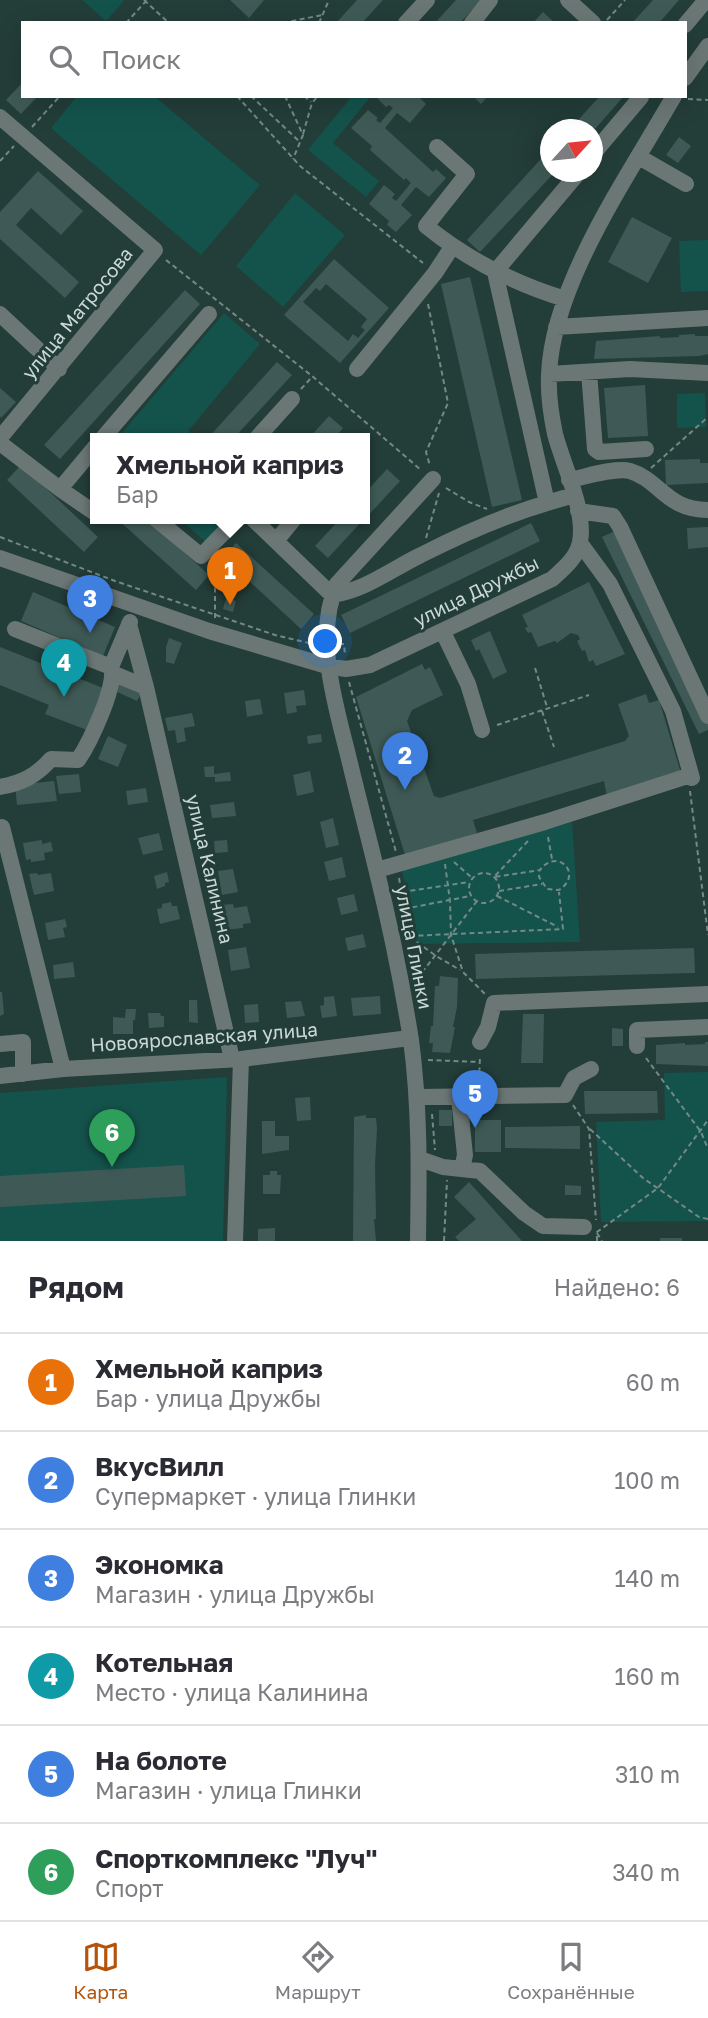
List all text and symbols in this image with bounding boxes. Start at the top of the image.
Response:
search box [21,21,687,98]
icon: search [45,41,83,79]
text: Поиск [101,44,181,75]
north arrow [540,119,603,182]
street label: улица Матросова [16,242,137,383]
popup [90,433,370,524]
text: Хмельной каприз [116,449,344,480]
text: Бар [116,480,158,508]
pin: 1 [207,547,253,605]
street label: улица Дружбы [409,550,542,631]
pin: 3 [67,575,113,633]
your location [308,624,342,658]
pin: 4 [41,639,87,697]
pin: 2 [382,732,428,790]
street label: улица Калинина [182,792,239,946]
street label: улица Глинки [391,883,438,1011]
street label: Новоярославская улица [89,1017,318,1056]
pin: 5 [452,1070,498,1128]
pin: 6 [89,1109,135,1167]
text: Рядом [28,1269,124,1305]
text: Найдено: 6 [554,1273,680,1301]
text: Хмельной каприз [95,1353,323,1384]
text: 1 [45,1368,57,1396]
text: 60 m [626,1368,680,1396]
text: Бар · улица Дружбы [95,1384,321,1412]
text: ВкусВилл [95,1451,224,1482]
text: 2 [44,1466,58,1494]
text: 100 m [614,1466,680,1494]
text: Супермаркет · улица Глинки [95,1482,416,1510]
text: Экономка [95,1549,224,1580]
text: 3 [44,1564,58,1592]
text: 140 m [614,1564,680,1592]
text: Магазин · улица Дружбы [95,1580,375,1608]
text: Котельная [95,1647,233,1678]
text: 4 [44,1662,58,1690]
text: 160 m [615,1662,680,1690]
text: Место · улица Калинина [95,1678,368,1706]
text: На болоте [95,1745,227,1776]
text: 5 [44,1760,58,1788]
text: 310 m [615,1760,680,1788]
text: Магазин · улица Глинки [95,1776,362,1804]
text: Спорткомплекс "Луч" [95,1843,377,1874]
text: 6 [44,1858,58,1886]
text: 340 m [612,1858,680,1886]
text: Спорт [95,1874,163,1902]
tab: Карта [73,1938,128,2003]
tab: Маршрут [275,1938,361,2003]
tab: Сохранённые [507,1938,635,2003]

